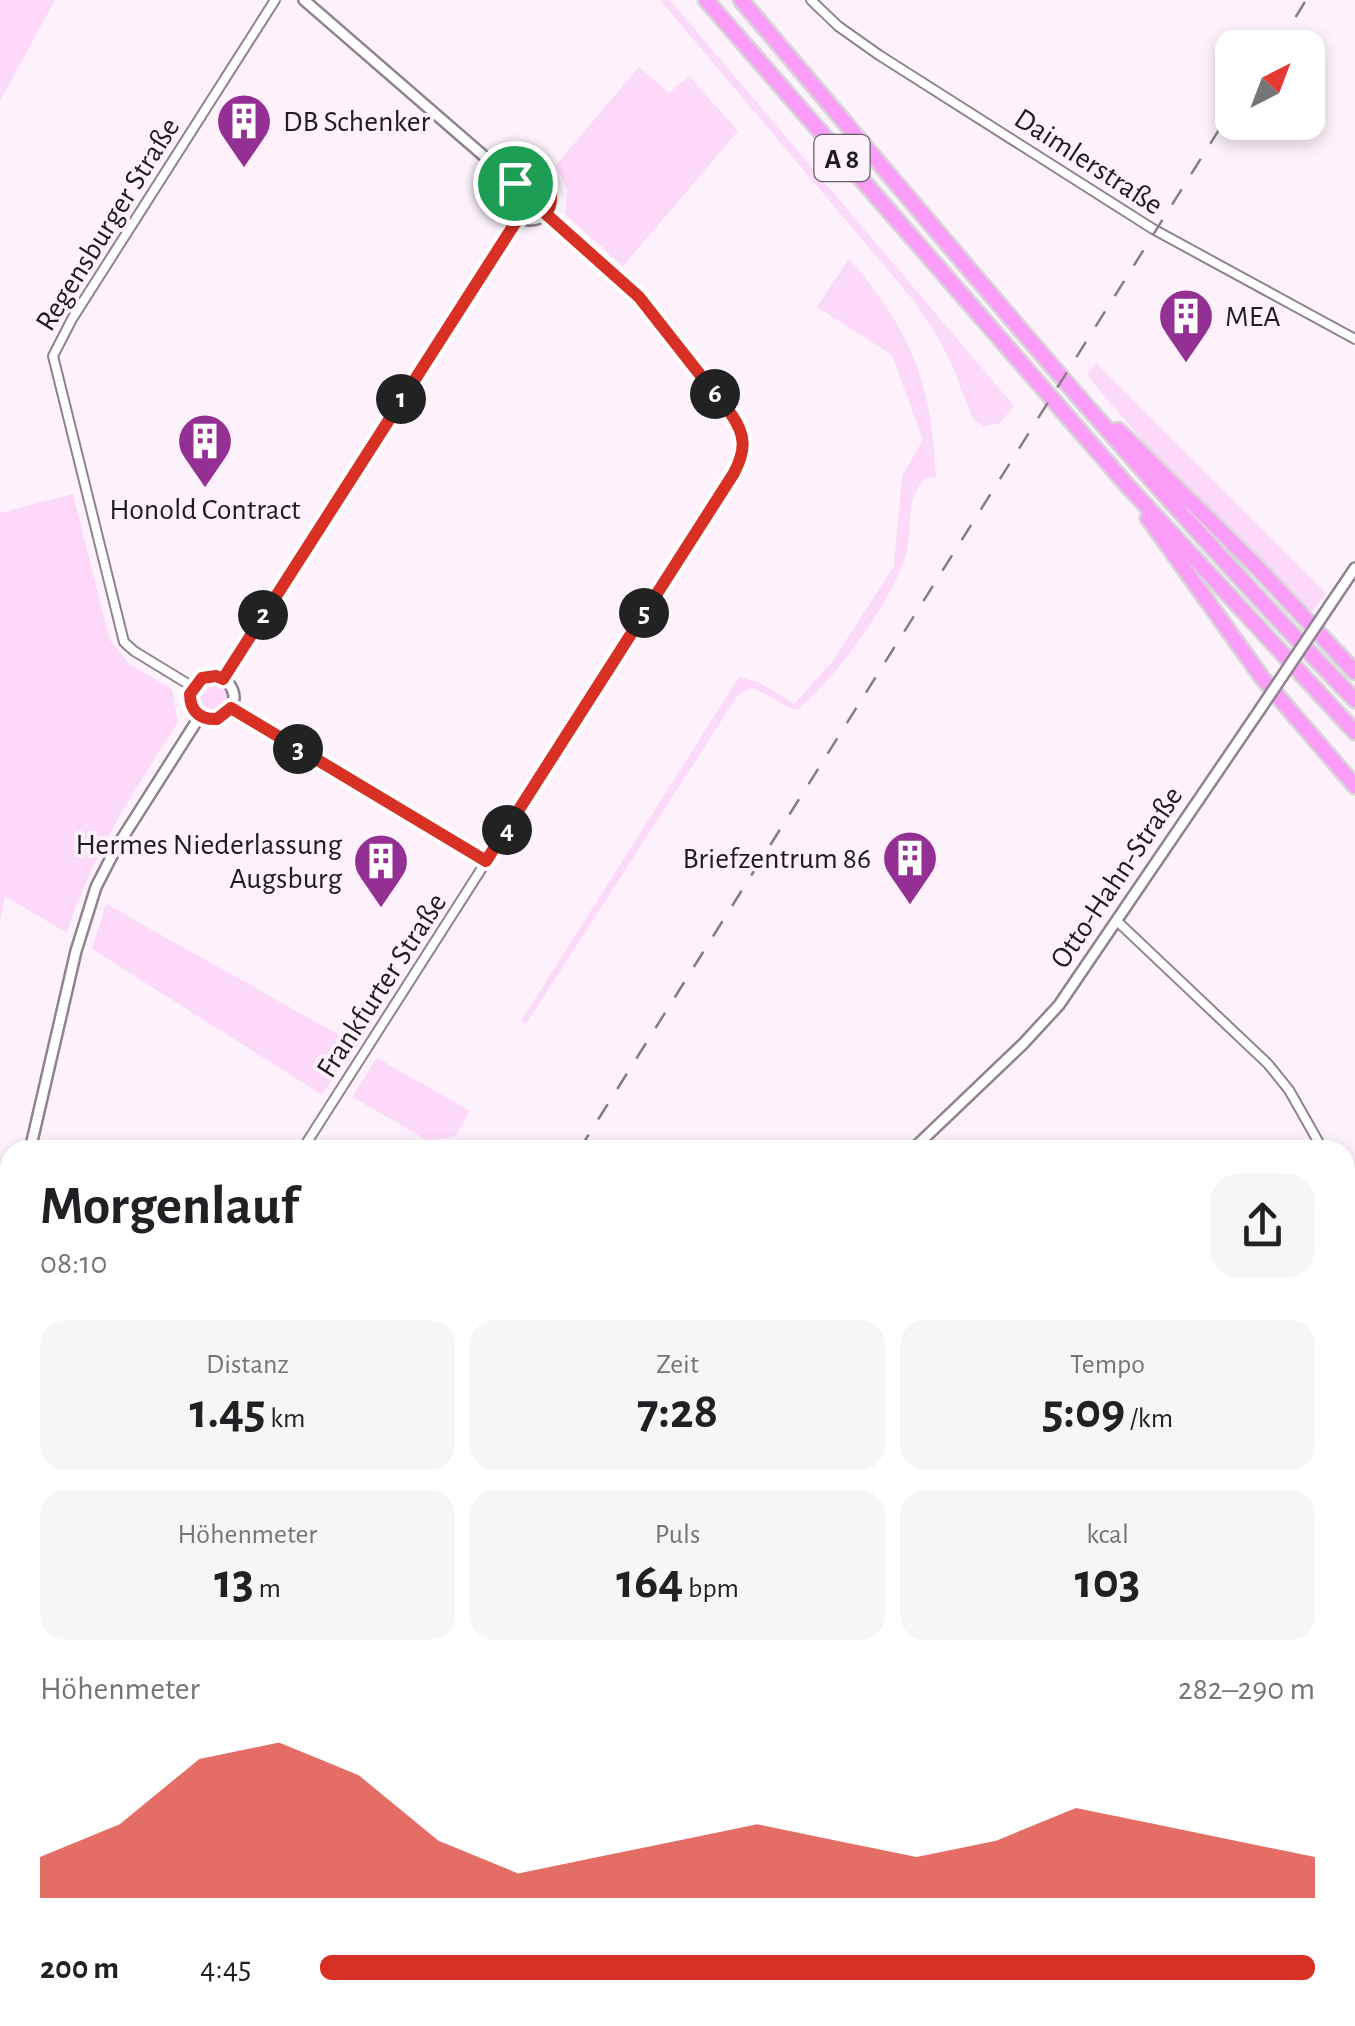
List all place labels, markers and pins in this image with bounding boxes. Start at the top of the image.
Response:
building icon: DB Schenker [214,91,274,170]
place label: DB Schenker [283,107,430,137]
pin [473,141,558,226]
building icon: MEA [1156,286,1216,365]
place label: MEA [1225,302,1280,332]
pin: 6 [690,369,740,419]
pin: 1 [376,374,426,424]
building icon: Honold Contract [175,411,235,490]
place label: Honold Contract [109,495,301,525]
pin: 5 [619,588,669,638]
pin: 2 [238,590,288,640]
pin: 3 [273,724,323,774]
pin: 4 [482,805,532,855]
building icon: Briefzentrum 86 [880,828,940,907]
place label: Hermes Niederlassung Augsburg [75,830,342,894]
building icon: Hermes Niederlassung Augsburg [351,831,411,910]
place label: Briefzentrum 86 [683,844,871,874]

